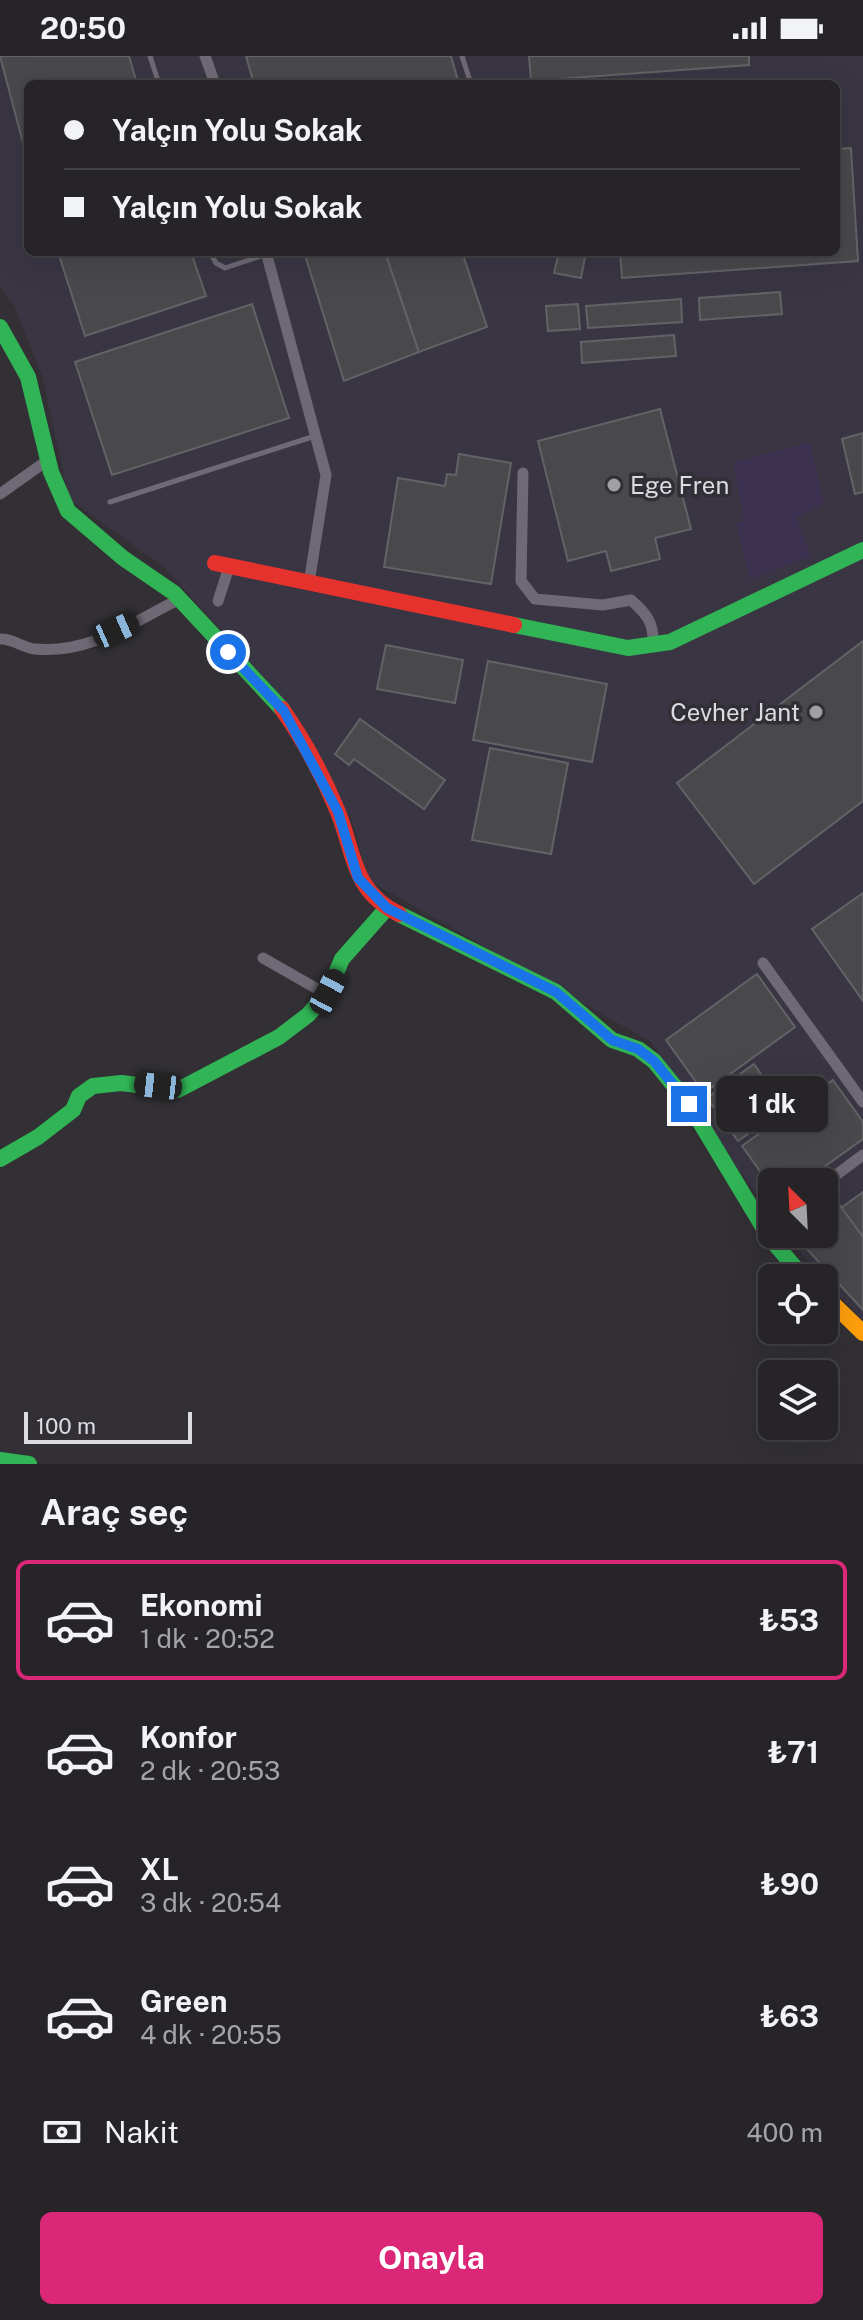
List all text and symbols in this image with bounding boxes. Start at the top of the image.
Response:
text: 20:50 [40,10,126,46]
text: Yalçın Yolu Sokak [112,112,362,148]
text: Yalçın Yolu Sokak [112,189,362,225]
place label: Ege Fren [630,471,729,499]
marker: Ege Fren [605,476,623,494]
car [89,609,143,651]
route start [210,634,246,670]
place label: Cevher Jant [670,698,800,726]
marker: Cevher Jant [807,703,825,721]
car [306,965,350,1019]
car [133,1072,183,1100]
callout: 1 dk [717,1076,829,1132]
route end [671,1086,707,1122]
text: 1 dk [748,1088,796,1119]
north arrow [758,1168,838,1248]
map controls [758,1168,838,1440]
button: locate [758,1264,838,1344]
button: layers [758,1360,838,1440]
scale bar [24,1408,192,1444]
text: 100 m [36,1413,96,1439]
text: Araç seç [40,1491,188,1533]
icon: car [44,1584,116,1656]
text: Ekonomi [140,1587,263,1623]
text: ₺53 [759,1602,819,1638]
text: 1 dk · 20:52 [140,1623,275,1654]
icon: car [44,1716,116,1788]
text: Konfor [140,1719,237,1755]
text: ₺71 [767,1734,819,1770]
text: 2 dk · 20:53 [140,1755,281,1786]
icon: car [44,1848,116,1920]
text: XL [140,1851,179,1887]
text: ₺90 [760,1866,819,1902]
text: 3 dk · 20:54 [140,1887,281,1918]
icon: car [44,1980,116,2052]
text: Green [140,1983,227,2019]
text: ₺63 [760,1998,819,2034]
text: 4 dk · 20:55 [140,2019,282,2050]
icon: cash [40,2110,84,2154]
text: Nakit [104,2114,179,2150]
text: 400 m [746,2117,823,2148]
button: Onayla [40,2212,823,2304]

